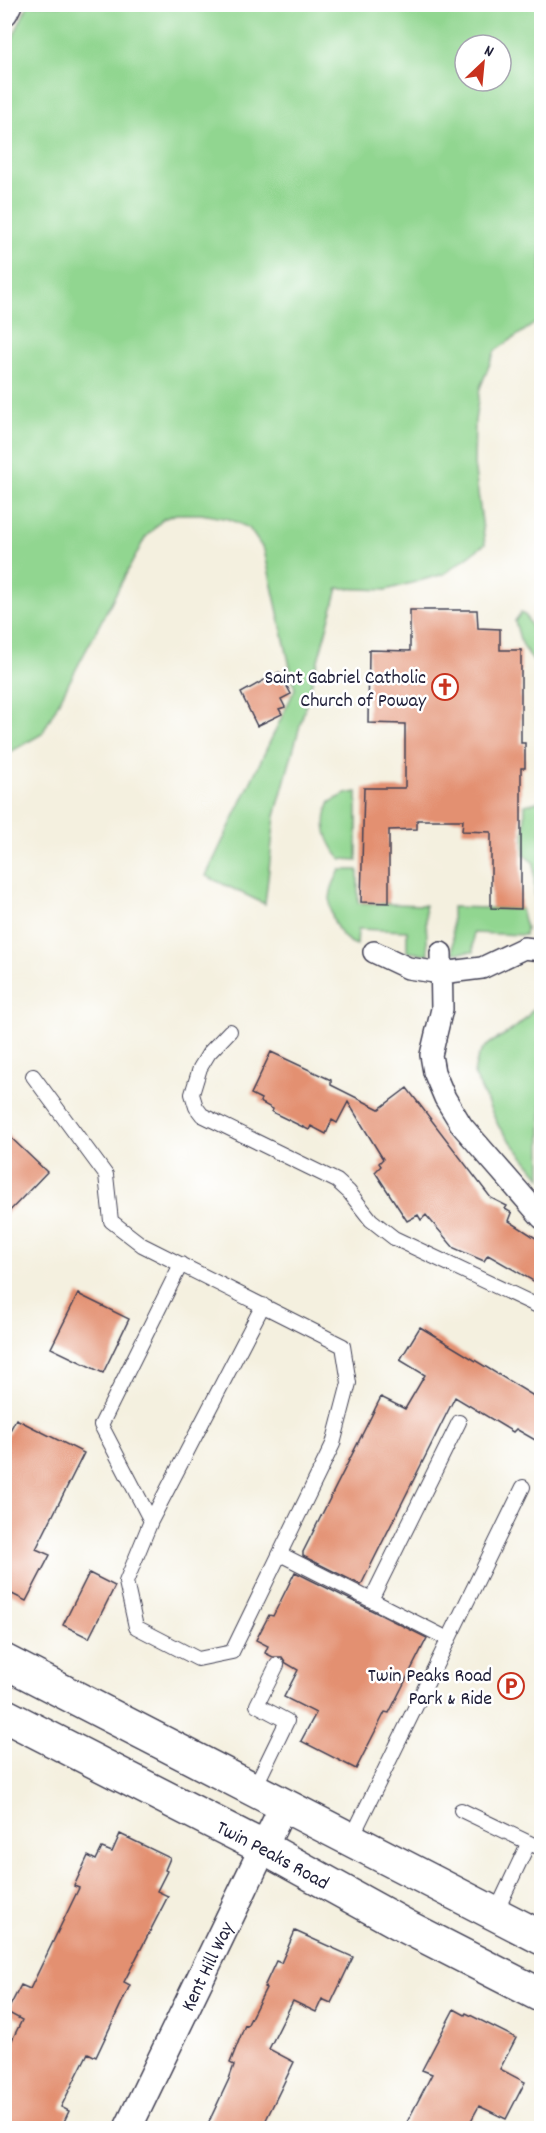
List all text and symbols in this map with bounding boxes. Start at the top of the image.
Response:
north arrow [453,33,513,93]
text: N [480,40,497,64]
place label: Saint Gabriel Catholic Church of Poway [264,665,427,716]
church icon: Saint Gabriel Catholic Church of Poway [430,672,460,702]
place label: Twin Peaks Road Park & Ride [368,1663,492,1714]
parking icon: Twin Peaks Road Park & Ride [496,1671,526,1701]
street label: Twin Peaks Road [211,1815,333,1898]
street label: Kent Hill Way [175,1917,243,2017]

